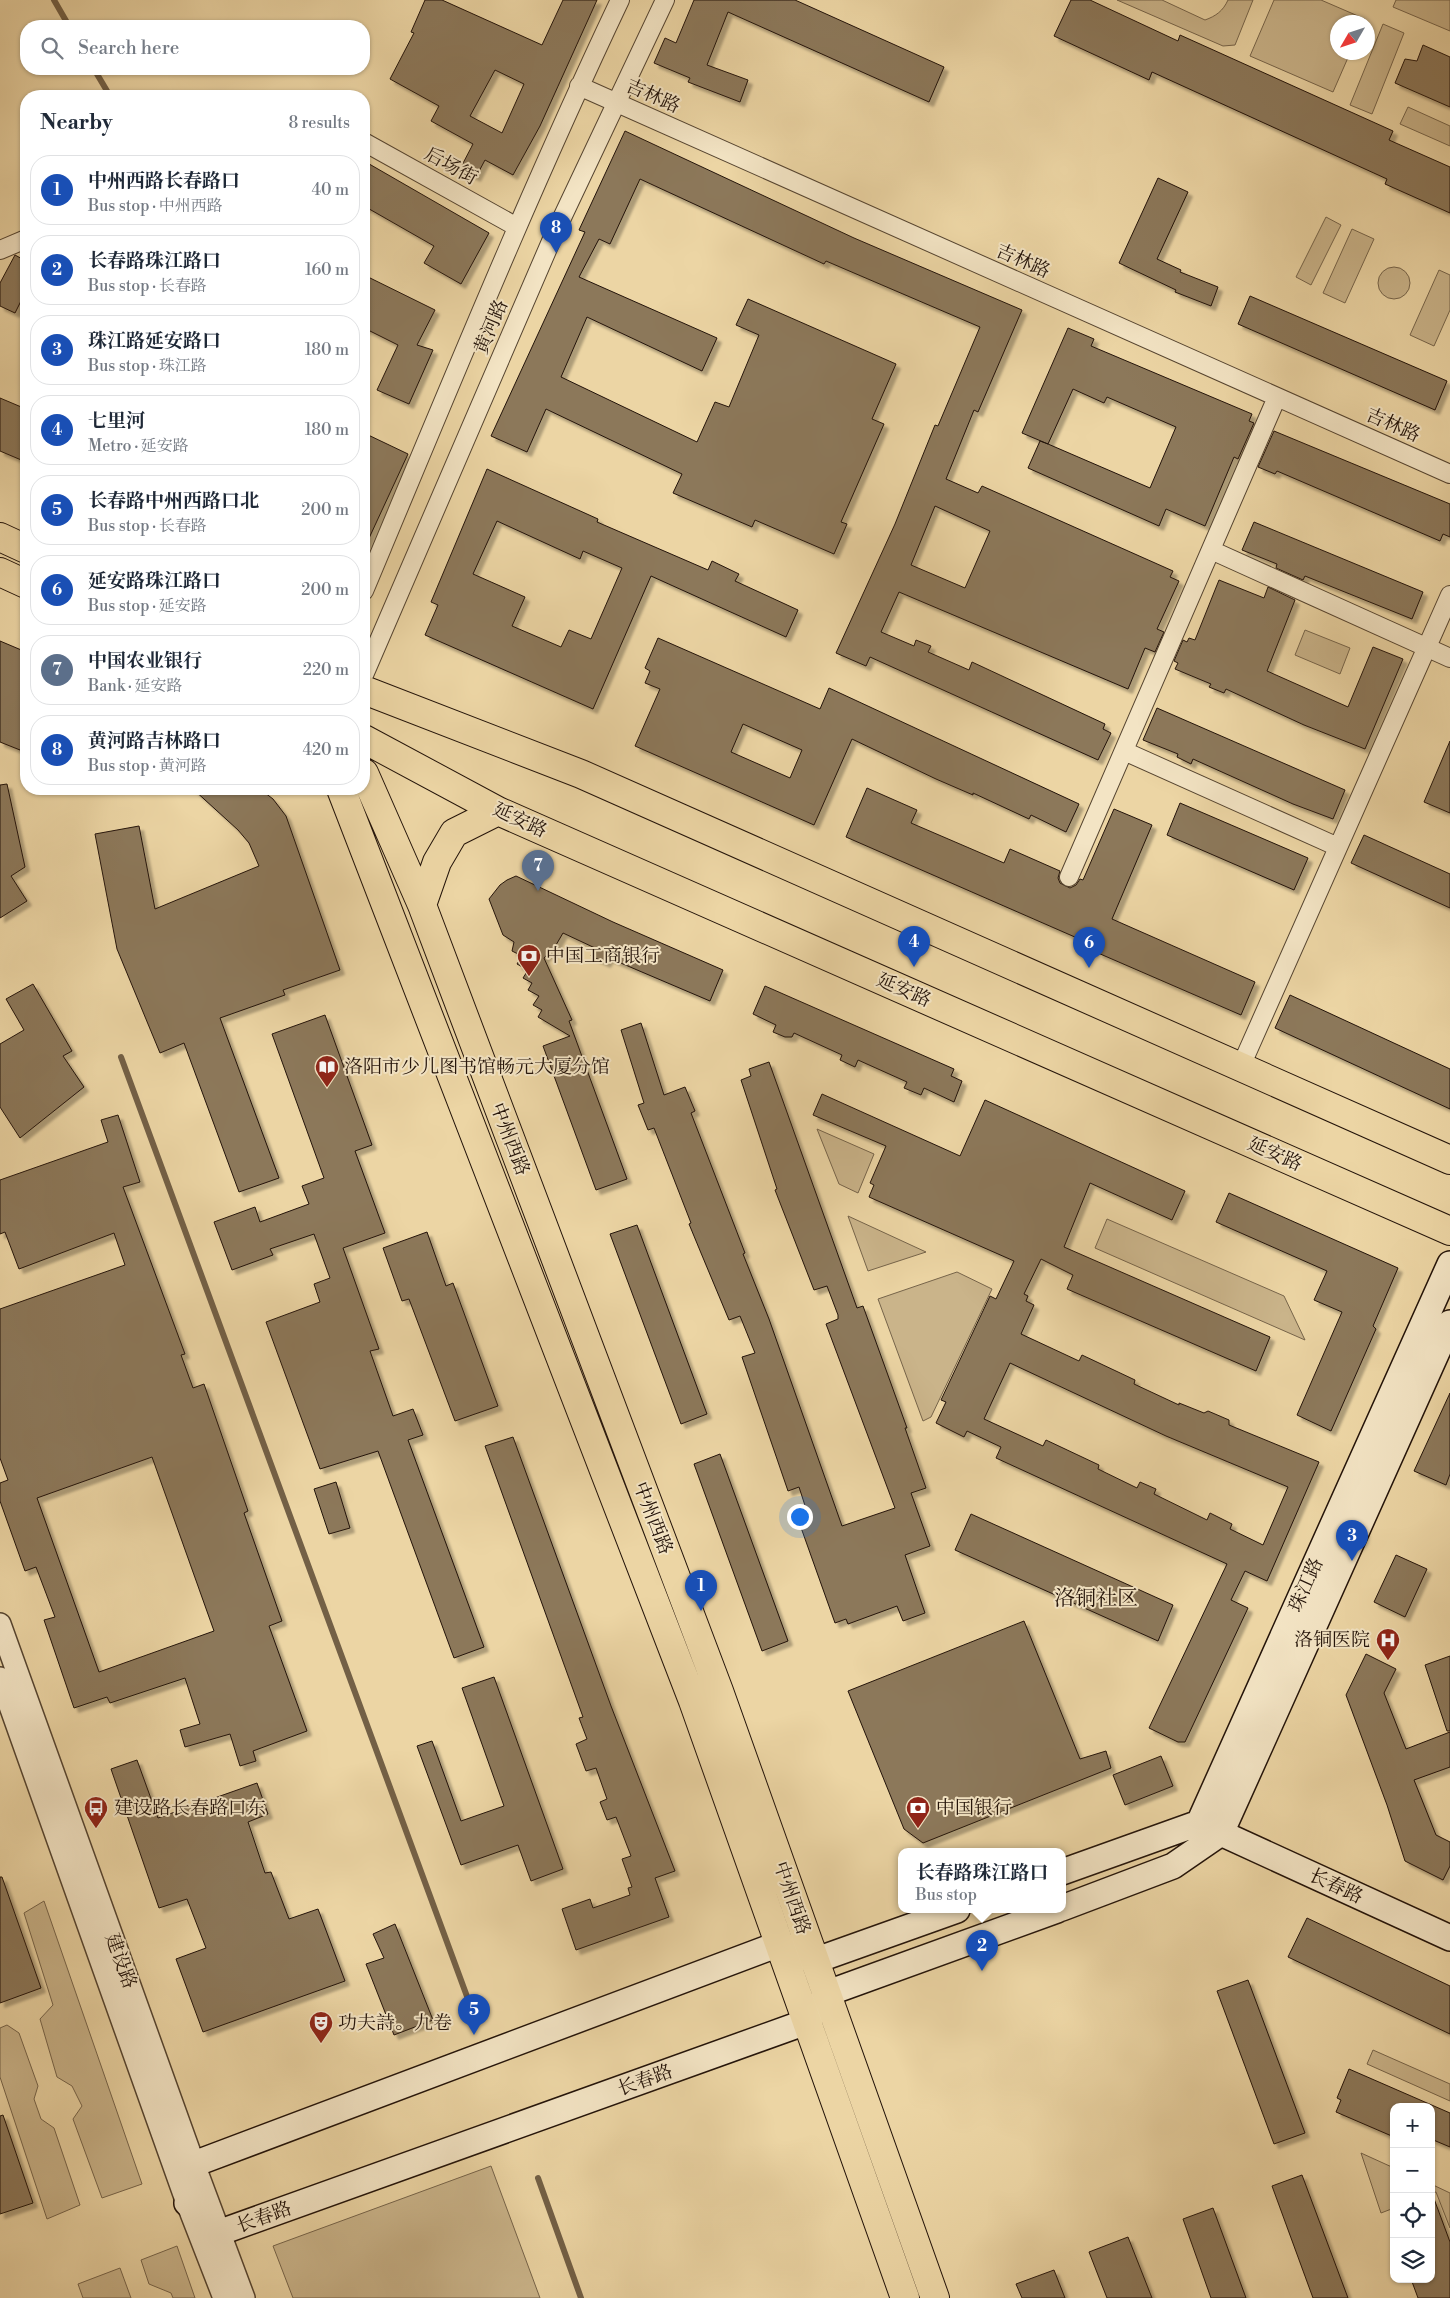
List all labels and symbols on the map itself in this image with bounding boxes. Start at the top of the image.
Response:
north arrow [1330,15,1375,60]
street label: 吉林路 [622,73,684,119]
street label: 后场街 [420,142,482,190]
pin: 8 [540,212,572,253]
street label: 吉林路 [992,238,1054,284]
street label: 黄河路 [469,296,513,358]
street label: 吉林路 [1362,402,1424,448]
street label: 延安路 [489,797,551,843]
pin: 7 [522,850,554,891]
pin: 4 [898,926,930,967]
pin: 6 [1073,927,1105,968]
bank icon: 中国工商银行 [516,943,542,977]
place label: 中国工商银行 [546,944,660,968]
street label: 延安路 [873,967,935,1013]
library icon: 洛阳市少儿图书馆畅元大厦分馆 [314,1054,340,1088]
place label: 洛阳市少儿图书馆畅元大厦分馆 [344,1055,610,1079]
street label: 中州西路 [485,1099,535,1179]
street label: 延安路 [1244,1131,1306,1177]
street label: 中州西路 [628,1478,678,1558]
your location [787,1504,813,1530]
pin: 3 [1336,1520,1368,1561]
street label: 珠江路 [1283,1554,1329,1616]
pin: 1 [685,1570,717,1611]
district label: 洛铜社区 [1054,1586,1138,1612]
hospital icon: 洛铜医院 [1375,1627,1401,1661]
place label: 洛铜医院 [1294,1628,1370,1652]
bus stop icon: 建设路长春路口东 [83,1795,109,1829]
bank icon: 中国银行 [905,1795,931,1829]
place label: 建设路长春路口东 [114,1796,266,1820]
place label: 中国银行 [936,1796,1012,1820]
street label: 中州西路 [768,1858,816,1938]
street label: 长春路 [1305,1863,1367,1909]
street label: 建设路 [100,1930,142,1992]
pin: 2 [966,1930,998,1971]
pin: 5 [458,1994,490,2035]
theatre icon: 功夫詩。九卷 [308,2010,334,2044]
place label: 功夫詩。九卷 [338,2011,452,2035]
street label: 长春路 [614,2059,676,2101]
street label: 长春路 [233,2196,295,2238]

